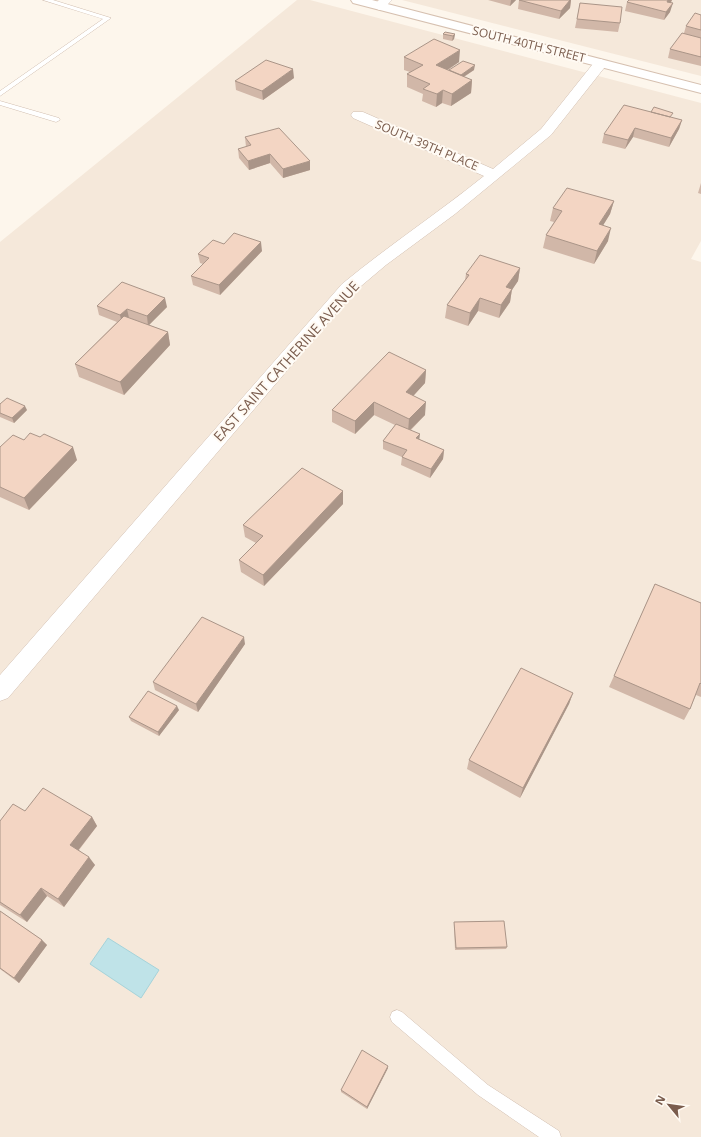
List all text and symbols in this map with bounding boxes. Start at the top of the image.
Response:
street label: SOUTH 40TH STREET [471,22,588,66]
street label: SOUTH 39TH PLACE [373,116,481,174]
street label: EAST SAINT CATHERINE AVENUE [209,277,363,445]
north arrow [649,1085,689,1125]
text: N [651,1092,669,1107]

